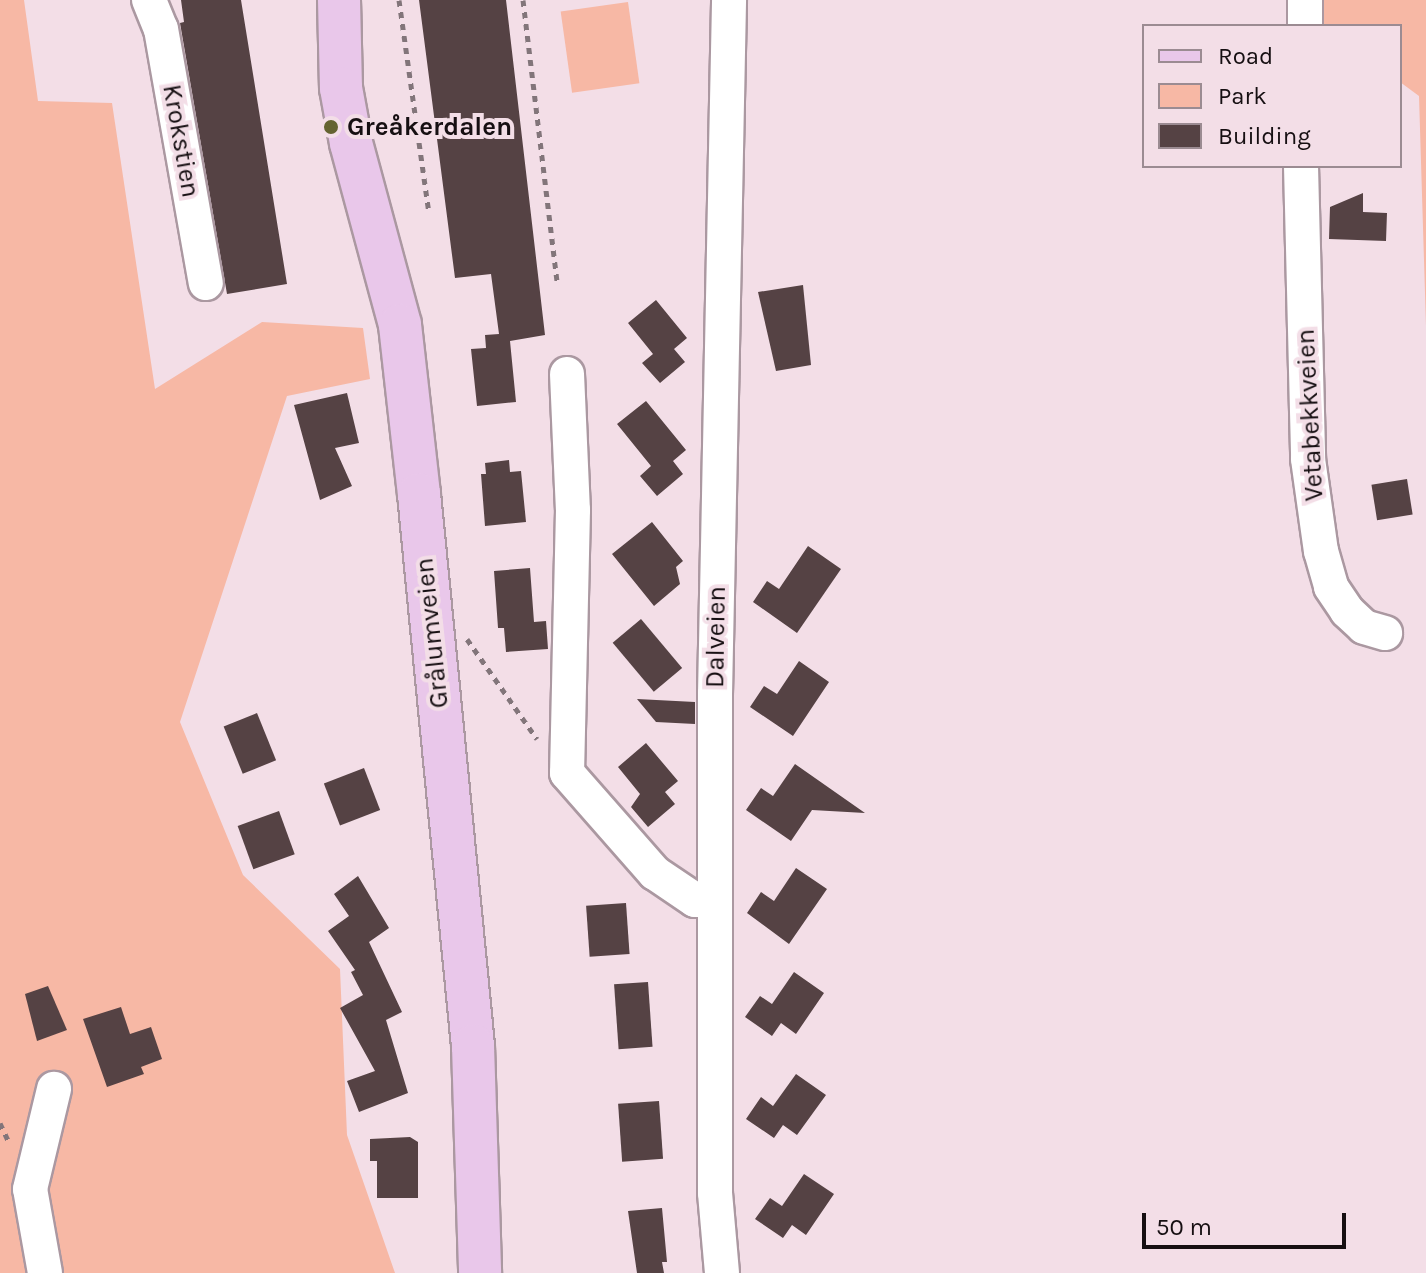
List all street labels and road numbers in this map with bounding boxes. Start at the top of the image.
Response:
street label: Krokstien [156,82,206,200]
street label: Vetabekkveien [1290,328,1330,502]
street label: Grålumveien [409,556,455,710]
street label: Dalveien [700,586,732,688]

